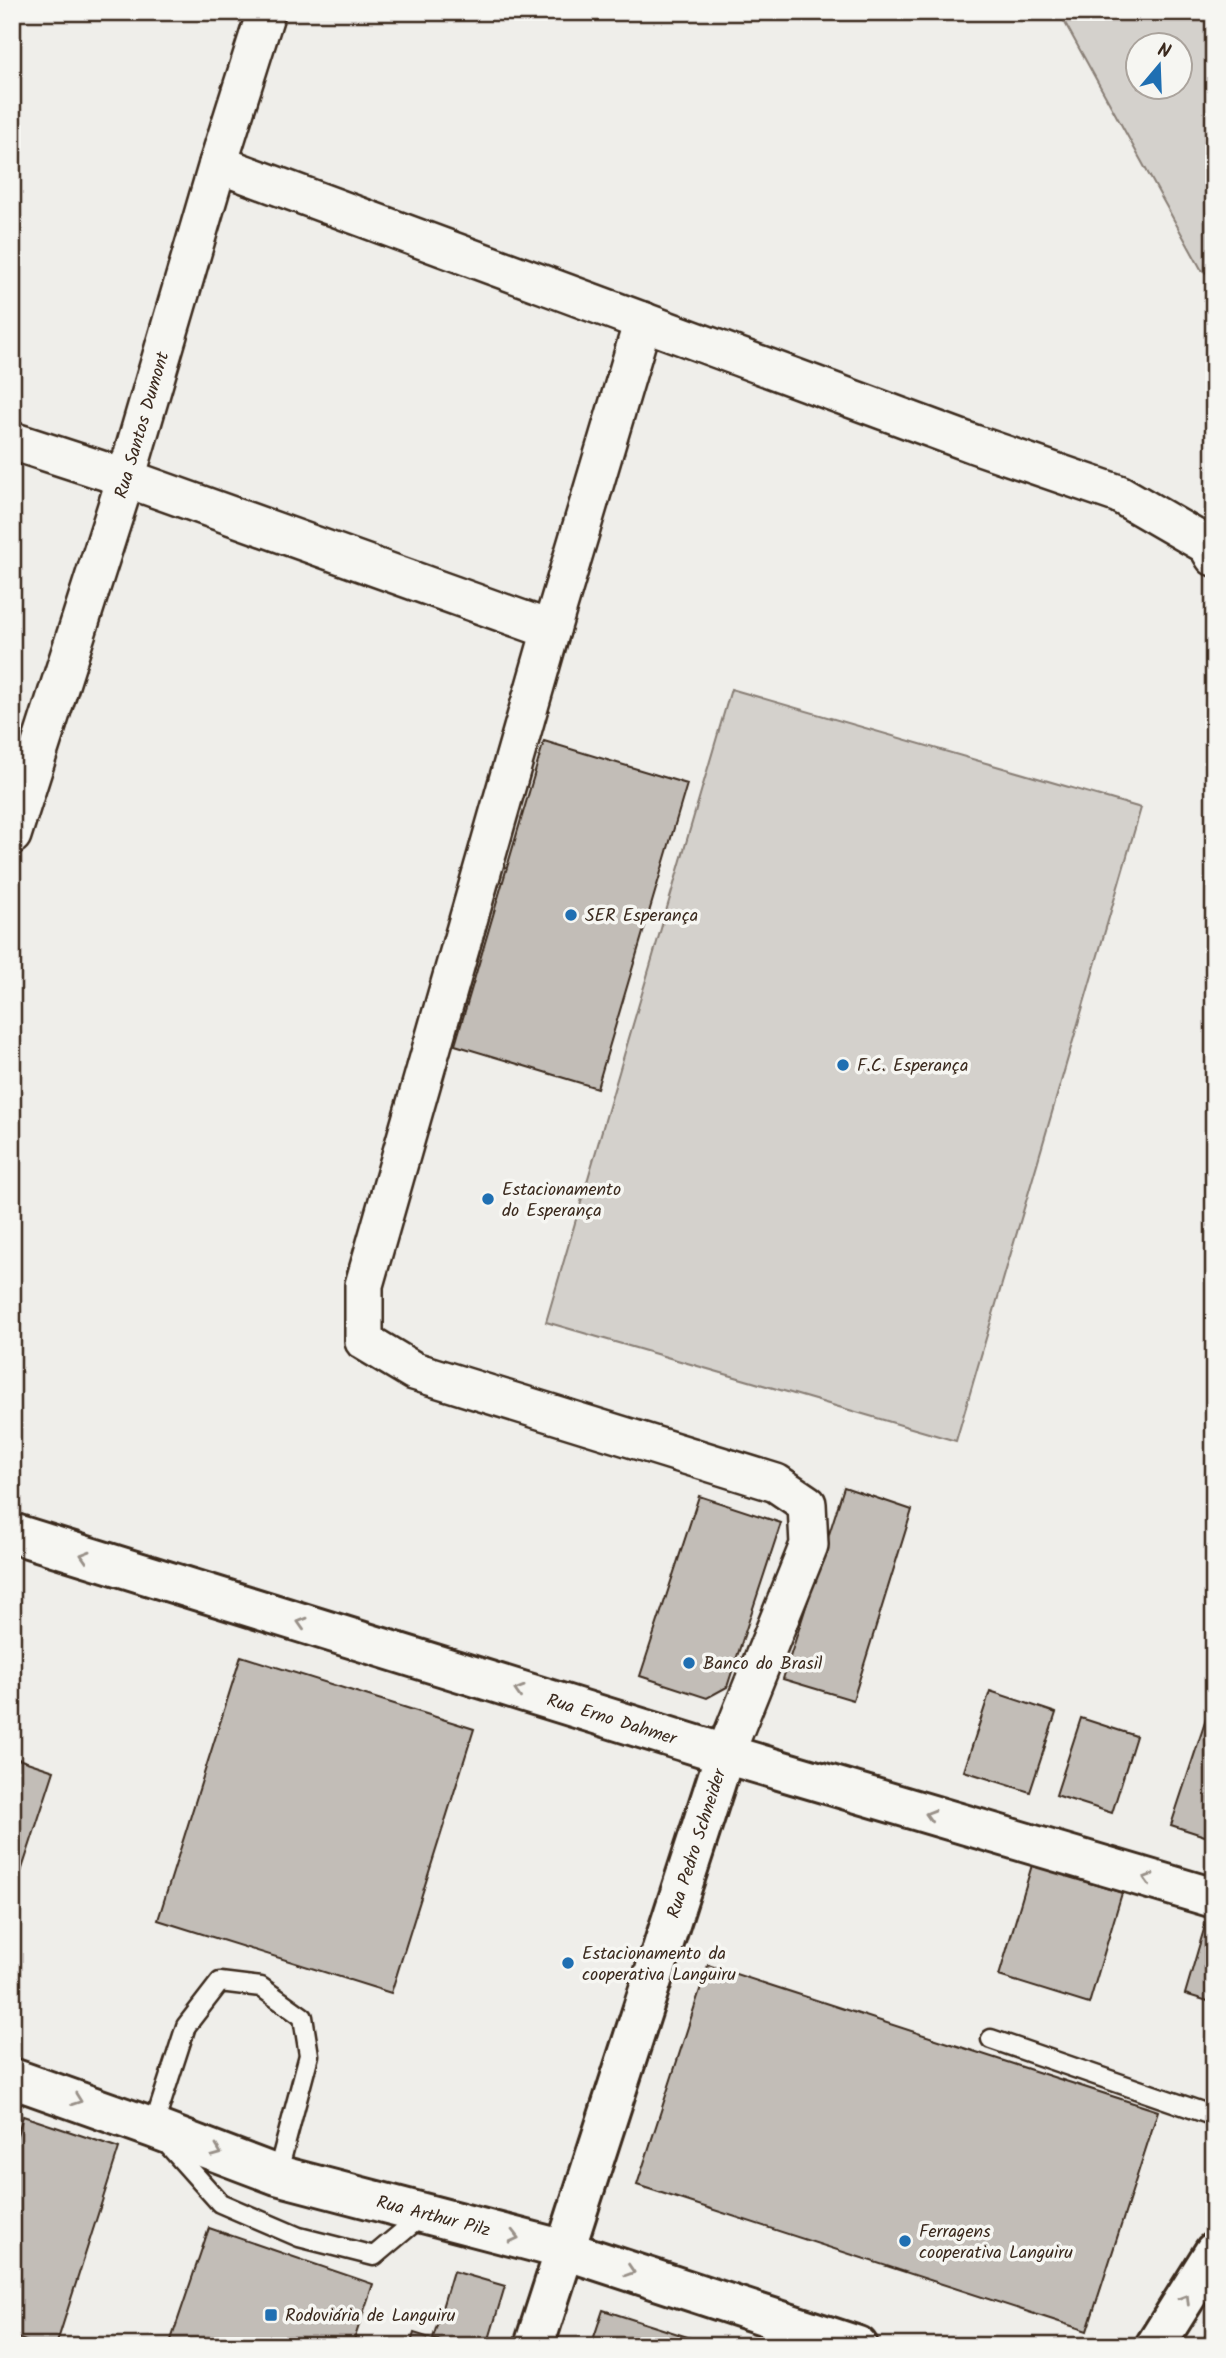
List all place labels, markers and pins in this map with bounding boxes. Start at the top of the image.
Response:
place label: SER Esperança [585,902,698,931]
marker: SER Esperança [563,907,579,923]
place label: F.C. Esperança [857,1052,968,1081]
marker: F.C. Esperança [835,1057,851,1073]
place label: Estacionamento do Esperança [502,1176,621,1226]
marker: Estacionamento do Esperança [480,1191,496,1207]
place label: Banco do Brasil [703,1650,823,1679]
marker: Banco do Brasil [681,1655,697,1671]
place label: Estacionamento da cooperativa Languiru [582,1940,736,1990]
marker: Estacionamento da cooperativa Languiru [560,1955,576,1971]
place label: Ferragens cooperativa Languiru [919,2218,1073,2268]
marker: Ferragens cooperativa Languiru [897,2233,913,2249]
place label: Rodoviária de Languiru [285,2302,456,2331]
marker: Rodoviária de Languiru [263,2307,279,2323]

